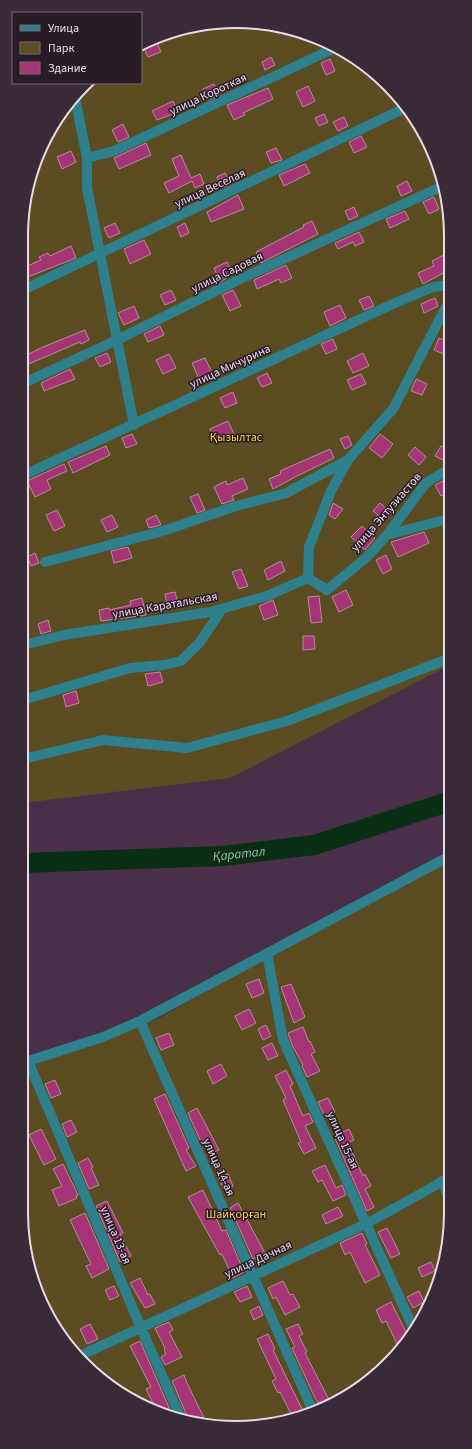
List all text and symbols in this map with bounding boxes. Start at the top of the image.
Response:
legend [12,12,142,84]
text: Улица [48,20,79,37]
text: Парк [48,40,74,57]
text: Здание [48,60,87,77]
street label: улица Короткая [167,69,250,120]
street label: улица Веселая [172,165,249,212]
street label: улица Садовая [188,248,266,297]
street label: улица Мичурина [187,340,273,393]
park label: Қызылтас [210,429,263,446]
street label: улица Энтузиастов [347,469,426,556]
street label: улица Каратальская [111,588,219,623]
water label: Қаратал [212,842,266,866]
street label: улица 15-ая [322,1109,363,1172]
street label: улица 14-ая [198,1136,239,1199]
street label: улица 13-ая [96,1203,135,1267]
park label: Шайқорған [206,1206,266,1223]
street label: улица Дачная [222,1236,295,1283]

